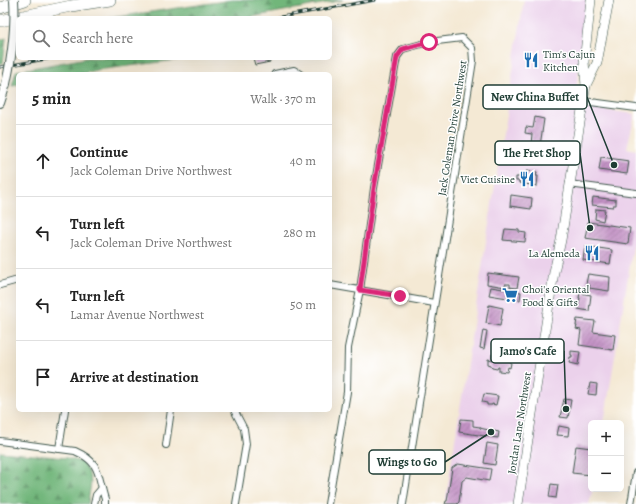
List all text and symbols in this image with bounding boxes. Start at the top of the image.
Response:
search box [16,16,332,60]
icon: search [30,27,52,49]
text: Search here [62,28,133,48]
route start [420,33,438,51]
place label: Tim's Cajun Kitchen [543,47,595,75]
restaurant icon: Tim's Cajun Kitchen [522,51,540,69]
street label: Jack Coleman Drive Northwest [434,59,471,197]
callout: New China Buffet [483,85,587,109]
text: 5 min [32,87,71,110]
text: New China Buffet [491,89,579,105]
text: Walk · 370 m [250,90,316,107]
callout: The Fret Shop [495,141,580,165]
text: Continue [70,142,128,162]
text: The Fret Shop [503,145,572,161]
icon: ahead [32,150,54,172]
text: 40 m [290,152,316,169]
text: Jack Coleman Drive Northwest [70,162,232,179]
restaurant icon: Viet Cuisine [518,170,536,188]
place label: Viet Cuisine [459,172,515,187]
text: Turn left [70,214,125,234]
icon: left [32,222,54,244]
text: 280 m [283,224,316,241]
text: Jack Coleman Drive Northwest [70,234,232,251]
restaurant icon: La Alemeda [583,244,601,262]
place label: La Alemeda [528,246,581,261]
place label: Choi's Oriental Food & Gifts [522,282,590,310]
text: Turn left [70,286,125,306]
supermarket icon: Choi's Oriental Food & Gifts [501,286,519,304]
route end [391,287,409,305]
icon: left [32,294,54,316]
text: 50 m [290,296,316,313]
text: Lamar Avenue Northwest [70,306,204,323]
callout: Jamo's Cafe [491,339,564,363]
text: Jamo's Cafe [499,343,557,359]
icon: arrive [32,366,54,388]
text: Arrive at destination [70,367,199,387]
street label: Jordan Lane Northwest [504,371,535,475]
map controls [588,420,624,492]
button: + [588,420,624,456]
callout: Wings to Go [369,450,445,474]
text: Wings to Go [376,454,437,470]
button: − [588,456,624,492]

